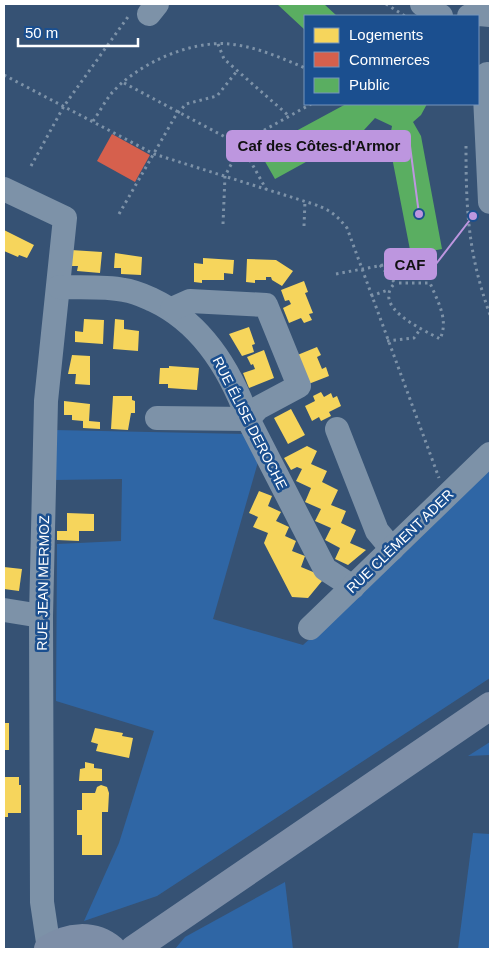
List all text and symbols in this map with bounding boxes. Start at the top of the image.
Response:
scale bar [18,15,138,47]
legend [304,15,479,105]
text: 50 m [25,24,58,41]
text: Logements [349,26,423,43]
text: Commerces [349,51,430,68]
text: Public [349,76,390,93]
callout: Caf des Côtes-d'Armor [227,131,410,161]
text: Caf des Côtes-d'Armor [238,137,401,154]
callout: CAF [385,249,436,279]
text: CAF [395,256,425,273]
street label: RUE ÉLISE DEROCHE [209,354,291,492]
street label: RUE CLÉMENT ADER [343,486,457,596]
street label: RUE JEAN MERMOZ [34,515,52,651]

